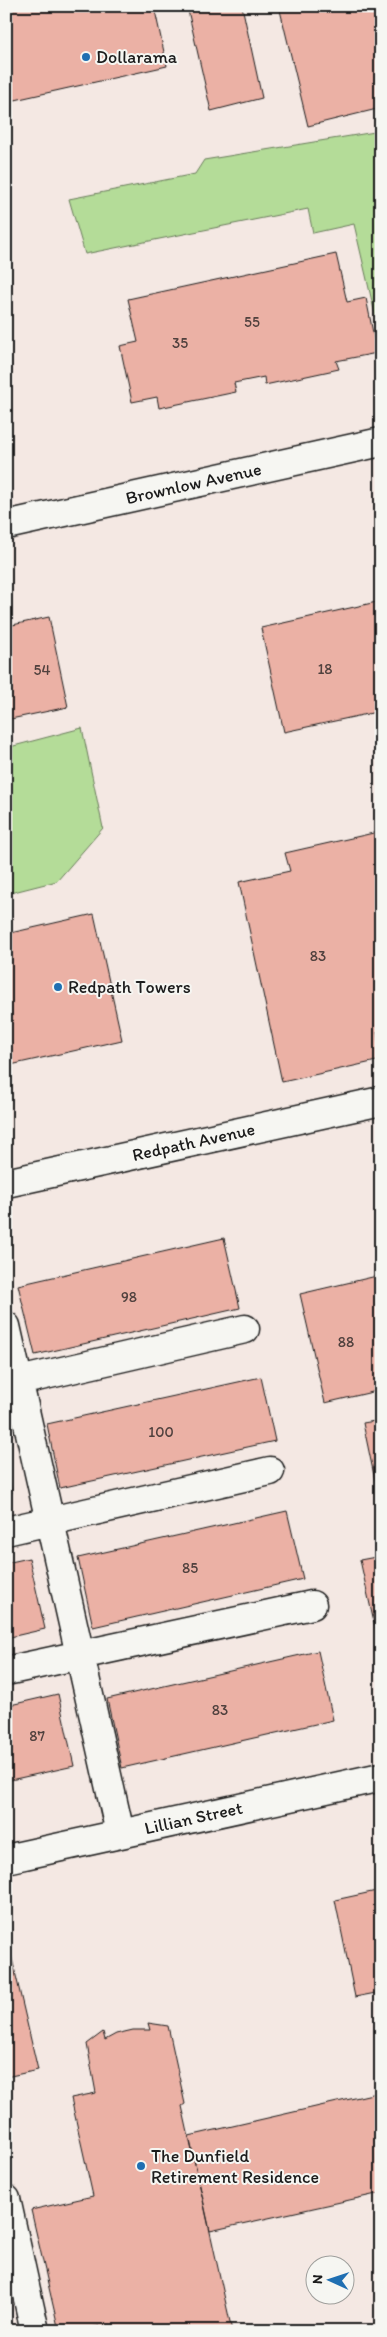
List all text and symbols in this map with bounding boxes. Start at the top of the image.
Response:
place label: Dollarama [96,46,178,68]
marker: Dollarama [80,51,92,63]
house number: 55 [244,313,260,331]
house number: 35 [172,334,188,352]
street label: Brownlow Avenue [124,458,263,509]
house number: 18 [317,660,333,678]
house number: 54 [34,661,50,679]
house number: 83 [310,947,326,965]
place label: Redpath Towers [68,976,191,998]
marker: Redpath Towers [52,981,64,993]
street label: Redpath Avenue [130,1118,257,1166]
house number: 98 [121,1288,137,1306]
house number: 88 [338,1333,354,1351]
house number: 100 [148,1423,174,1441]
house number: 85 [182,1559,198,1577]
house number: 83 [212,1701,228,1719]
house number: 87 [29,1727,45,1745]
street label: Lillian Street [142,1797,245,1839]
place label: The Dunfield Retirement Residence [151,2145,319,2188]
marker: The Dunfield Retirement Residence [135,2160,147,2172]
north arrow [304,2254,354,2304]
text: N [309,2274,326,2285]

